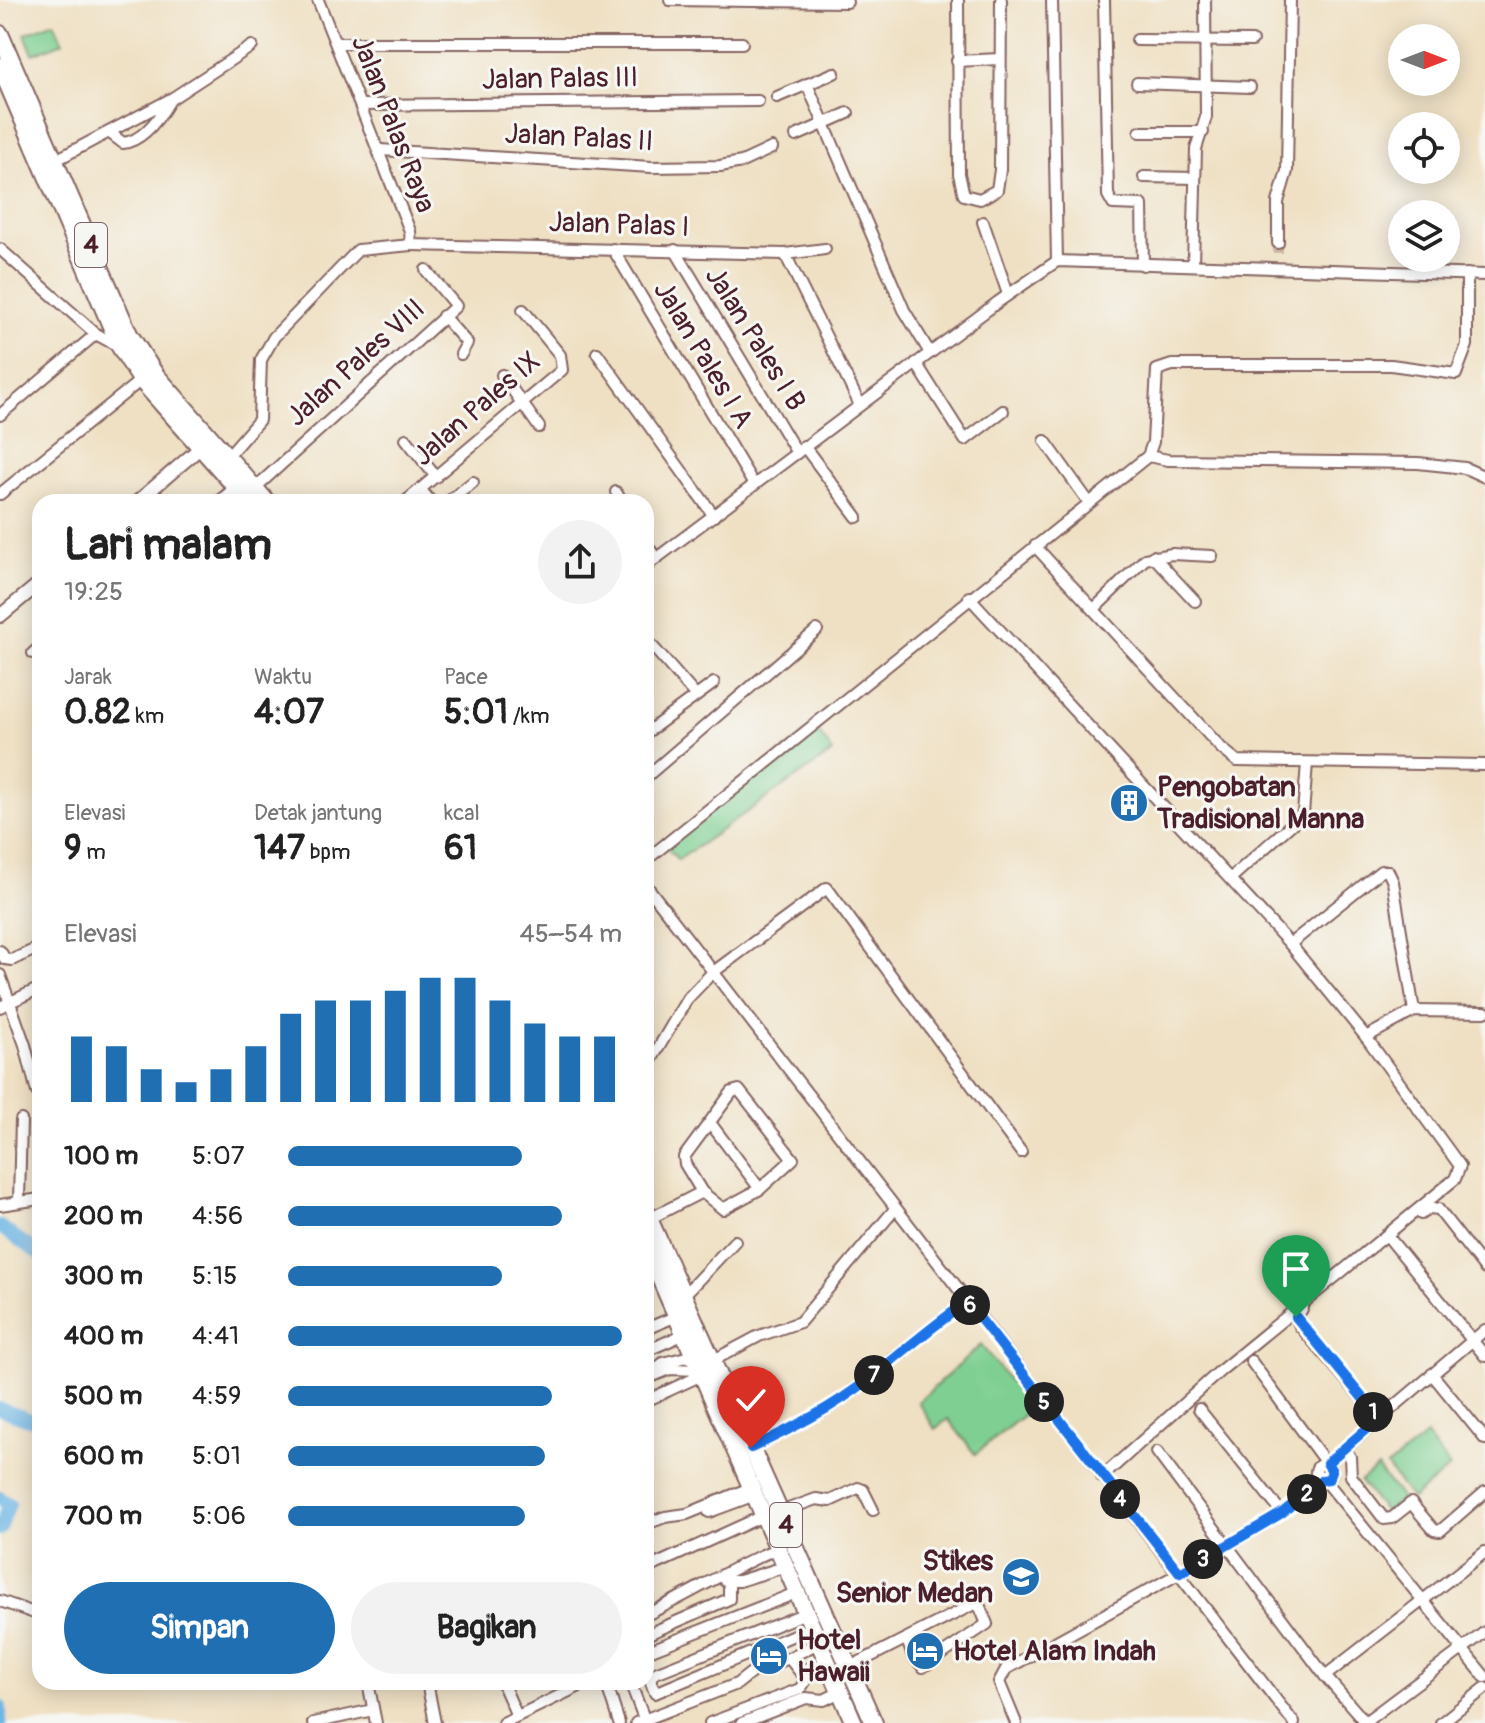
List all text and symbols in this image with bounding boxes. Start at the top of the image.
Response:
north arrow [1388,24,1460,96]
map controls [1388,24,1460,272]
street label: Jalan Palas Raya [343,30,443,218]
street label: Jalan Palas III [481,60,639,98]
button: locate [1388,112,1460,184]
street label: Jalan Palas II [504,117,654,159]
button: layers [1388,200,1460,272]
street label: Jalan Palas I [548,205,690,245]
road number: 4 [75,223,107,267]
street label: Jalan Pales I B [697,260,813,418]
street label: Jalan Pales I A [645,275,761,435]
street label: Jalan Pales VIII [280,292,432,434]
street label: Jalan Pales IX [406,344,548,474]
text: Lari malam [64,518,272,573]
button: share [538,520,622,604]
text: 19:25 [64,576,123,608]
text: Jarak [64,663,112,691]
text: Waktu [254,663,312,691]
text: Pace [444,663,488,691]
text: 0.82 [64,691,131,734]
text: 4:07 [254,691,324,734]
text: 5:01 [444,691,508,734]
text: km [131,702,164,730]
text: /km [508,702,549,730]
place label: Pengobatan Tradisional Manna [1156,770,1364,837]
building icon: Pengobatan Tradisional Manna [1108,782,1150,824]
text: Elevasi [64,799,125,827]
text: Detak jantung [254,799,382,827]
text: kcal [444,799,480,827]
text: 9 [64,827,82,870]
text: 147 [254,827,305,870]
text: 61 [444,827,477,870]
text: m [82,838,106,866]
text: bpm [305,838,351,866]
text: Elevasi [64,918,137,950]
text: 45–54 m [520,918,622,950]
text: 100 m [64,1140,138,1172]
text: 5:07 [192,1140,245,1172]
text: 200 m [64,1200,143,1232]
text: 4:56 [192,1200,243,1232]
pin [1262,1235,1330,1317]
icon: arrive [1274,1247,1318,1291]
text: 300 m [64,1260,143,1292]
text: 5:15 [192,1260,237,1292]
pin: 6 [950,1285,990,1325]
text: 6 [964,1291,976,1319]
text: 400 m [64,1320,143,1352]
text: 4:41 [192,1320,239,1352]
pin: 7 [854,1355,894,1395]
text: 7 [868,1361,880,1389]
pin [717,1366,785,1448]
icon: check [729,1378,773,1422]
text: 500 m [64,1380,142,1412]
text: 4:59 [192,1380,242,1412]
pin: 5 [1024,1382,1064,1422]
text: 5 [1038,1388,1050,1416]
pin: 1 [1353,1392,1393,1432]
text: 1 [1369,1398,1377,1426]
text: 600 m [64,1440,143,1472]
text: 5:01 [192,1440,241,1472]
pin: 2 [1287,1474,1327,1514]
pin: 4 [1100,1479,1140,1519]
text: 2 [1301,1480,1313,1508]
text: 4 [1114,1485,1126,1513]
text: 700 m [64,1500,142,1532]
text: 5:06 [192,1500,246,1532]
road number: 4 [770,1503,802,1547]
pin: 3 [1183,1539,1223,1579]
place label: Stikes Senior Medan [836,1544,993,1611]
text: 3 [1197,1545,1209,1573]
school or university icon: Stikes Senior Medan [1000,1556,1042,1598]
button: Simpan [64,1582,335,1674]
button: Bagikan [351,1582,622,1674]
place label: Hotel Hawaii [797,1623,870,1690]
hotel icon: Hotel Alam Indah [904,1630,946,1672]
place label: Hotel Alam Indah [953,1634,1156,1669]
hotel icon: Hotel Hawaii [748,1635,790,1677]

